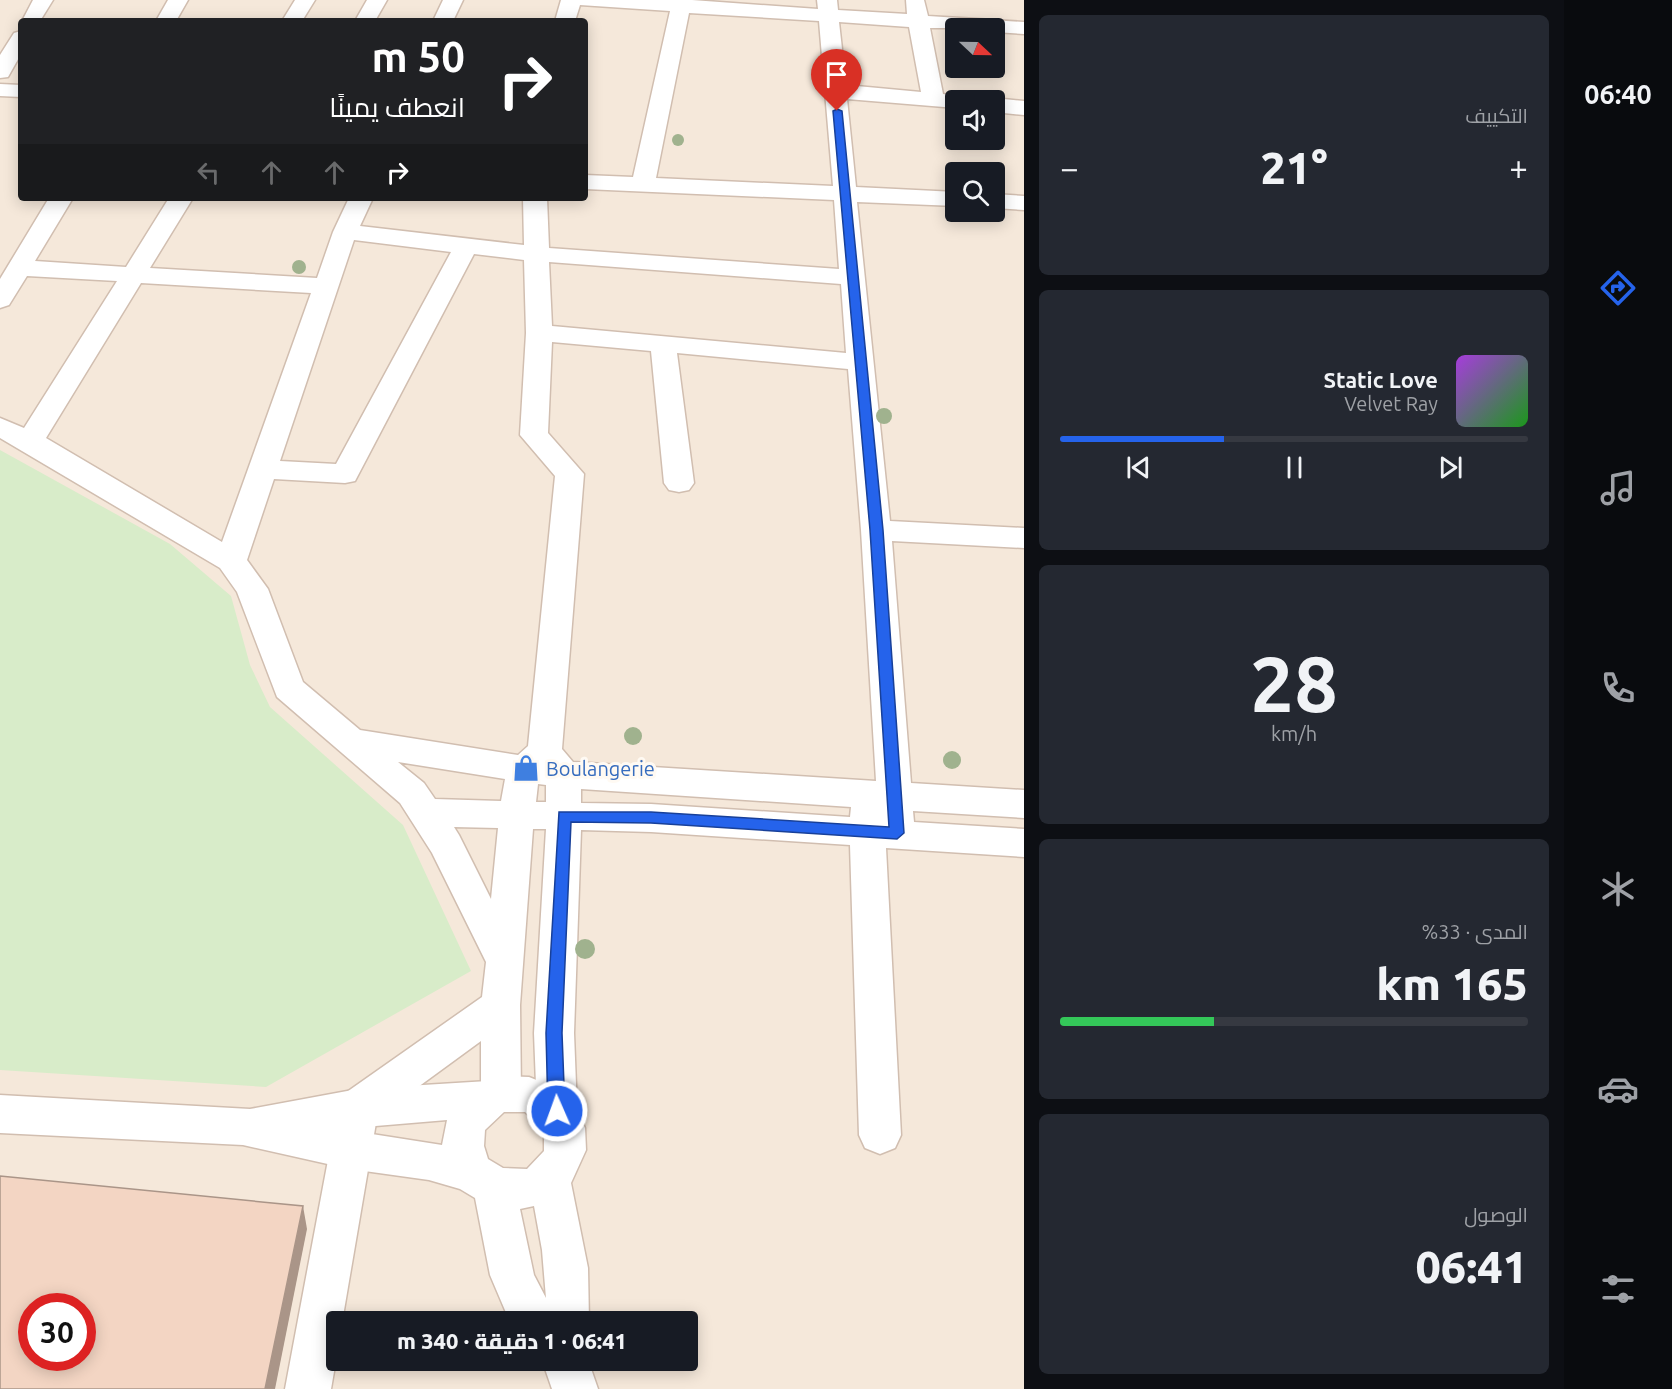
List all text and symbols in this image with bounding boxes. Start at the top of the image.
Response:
north arrow [945,18,1005,78]
map controls [945,18,1005,222]
text: 50 m [371,33,465,80]
icon: right [486,42,564,120]
pin [811,49,862,111]
icon: arrive [820,58,853,91]
text: 06:40 [1584,79,1652,109]
button: sound [945,90,1005,150]
text: انعطف يمينًا [329,92,465,122]
text: التكييف [1465,104,1528,127]
text: 21° [1260,142,1328,193]
text: − [1060,149,1079,186]
text: + [1509,149,1528,186]
icon: left [192,156,225,189]
icon: ahead [255,156,288,189]
icon: ahead [318,156,351,189]
icon: right [381,156,414,189]
button: search [945,162,1005,222]
icon: directions [1597,267,1639,309]
text: Static Love [1324,367,1438,392]
text: Velvet Ray [1344,392,1438,415]
icon: previous [1122,451,1155,484]
icon: pause [1278,451,1311,484]
icon: next [1434,451,1467,484]
icon: music [1597,467,1639,509]
text: 28 [1250,639,1338,727]
icon: phone [1597,667,1639,709]
text: km/h [1271,722,1317,745]
shop icon: Boulangerie [511,753,541,783]
place label: Boulangerie [546,757,655,780]
icon: climate [1597,868,1639,910]
text: المدى · 33% [1422,920,1528,943]
text: 165 km [1376,958,1528,1009]
icon: car [1597,1068,1639,1110]
position arrow [525,1079,589,1143]
text: الوصول [1464,1203,1528,1226]
text: 06:41 [1415,1241,1528,1292]
icon: filters [1597,1268,1639,1310]
speed limit sign: 30 [18,1293,96,1371]
text: 06:41 · 1 دقيقة · 340 m [397,1328,627,1353]

